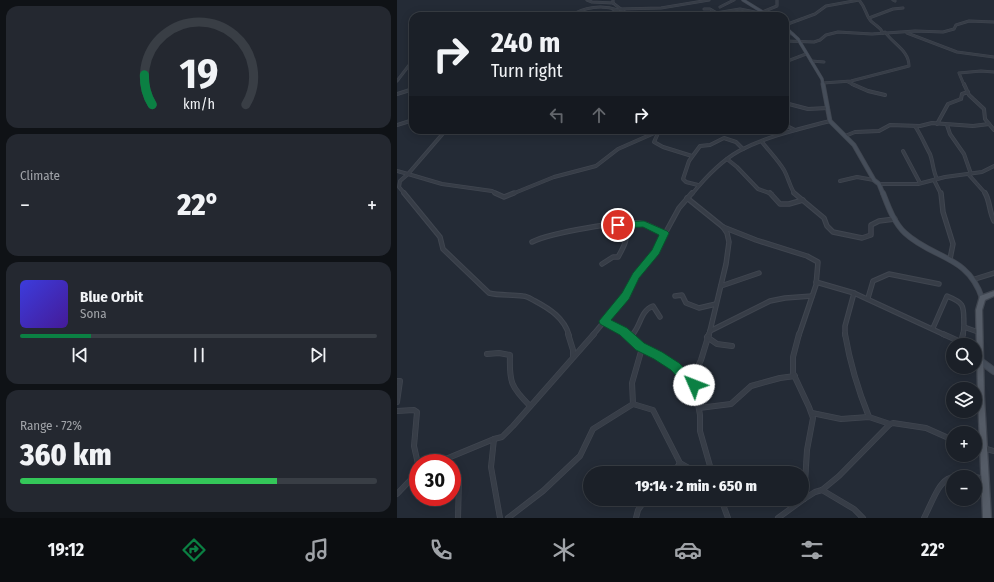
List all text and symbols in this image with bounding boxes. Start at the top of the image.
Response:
text: 240 m [491,26,560,59]
icon: right [425,28,477,80]
text: 19 [179,49,218,99]
text: Turn right [491,60,563,82]
text: km/h [183,96,214,113]
icon: left [546,104,568,126]
icon: ahead [588,104,610,126]
icon: right [630,104,652,126]
text: Climate [20,168,60,183]
text: 22° [177,187,220,223]
text: − [20,192,30,219]
text: + [367,192,377,219]
pin [601,208,635,242]
icon: arrive [607,214,629,236]
text: Blue Orbit [80,288,143,306]
text: Sona [80,306,107,321]
map controls [946,338,982,506]
button: search [946,338,982,374]
icon: previous [69,344,91,366]
icon: pause [188,344,210,366]
icon: next [307,344,329,366]
position arrow [673,364,715,406]
button: layers [946,382,982,418]
text: Range · 72% [20,418,82,433]
button: + [946,426,982,462]
text: 360 km [20,437,111,473]
speed limit sign: 30 [409,454,461,506]
button: − [946,470,982,506]
text: 19:14 · 2 min · 650 m [635,477,757,495]
icon: directions [180,536,208,564]
icon: music [303,536,331,564]
icon: phone [427,536,455,564]
icon: climate [550,536,578,564]
icon: car [674,536,702,564]
icon: filters [798,536,826,564]
text: 19:12 [48,539,84,561]
text: 22° [921,539,946,561]

